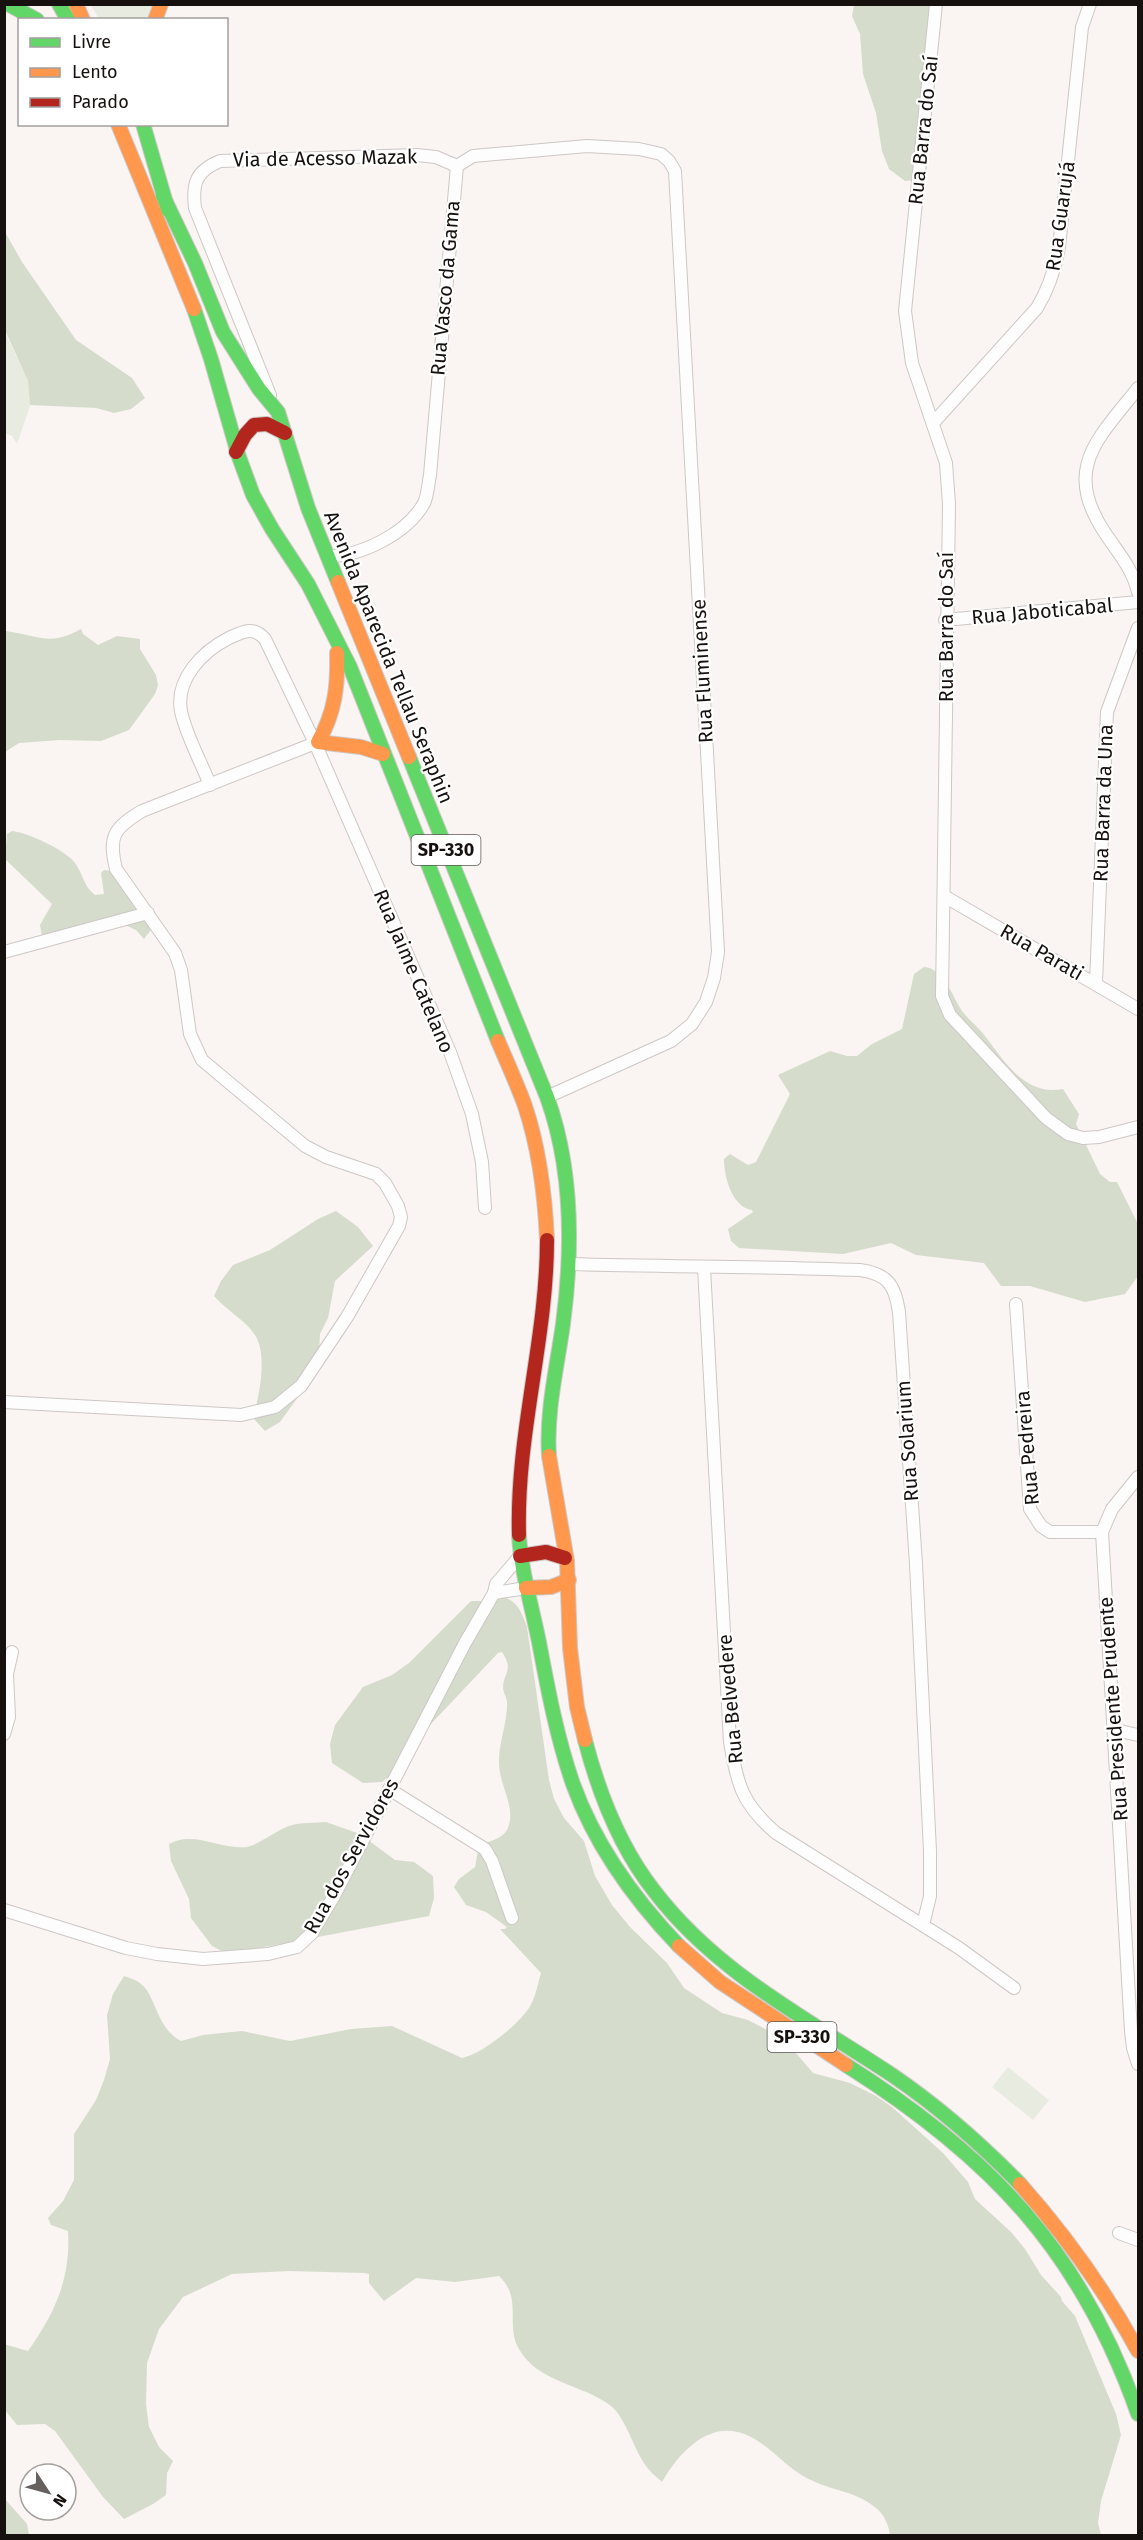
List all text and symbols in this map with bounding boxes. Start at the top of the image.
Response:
legend [18,18,228,126]
text: Livre [72,31,111,53]
street label: Rua Barra do Saí [903,54,943,206]
text: Lento [72,61,118,83]
text: Parado [72,91,129,113]
street label: Via de Acesso Mazak [233,144,418,172]
street label: Rua Guarujá [1040,159,1080,273]
street label: Rua Vasco da Gama [425,199,465,377]
street label: Avenida Aparecida Tellau Seraphin [319,507,459,807]
street label: Rua Barra do Saí [934,552,958,702]
street label: Rua Jaboticabal [970,593,1114,629]
street label: Rua Fluminense [686,598,718,744]
street label: Rua Barra da Una [1088,724,1118,882]
road number: SP-330 [412,835,480,865]
street label: Rua Jaime Catelano [369,885,459,1057]
street label: Rua Parati [996,919,1088,985]
street label: Rua Solarium [891,1380,923,1502]
street label: Rua Pedreira [1010,1389,1044,1507]
street label: Rua Presidente Prudente [1093,1596,1133,1822]
street label: Rua Belvedere [712,1633,748,1765]
street label: Rua dos Servidores [298,1774,404,1938]
road number: SP-330 [768,2022,836,2052]
north arrow [18,2462,78,2522]
text: N [49,2491,71,2510]

